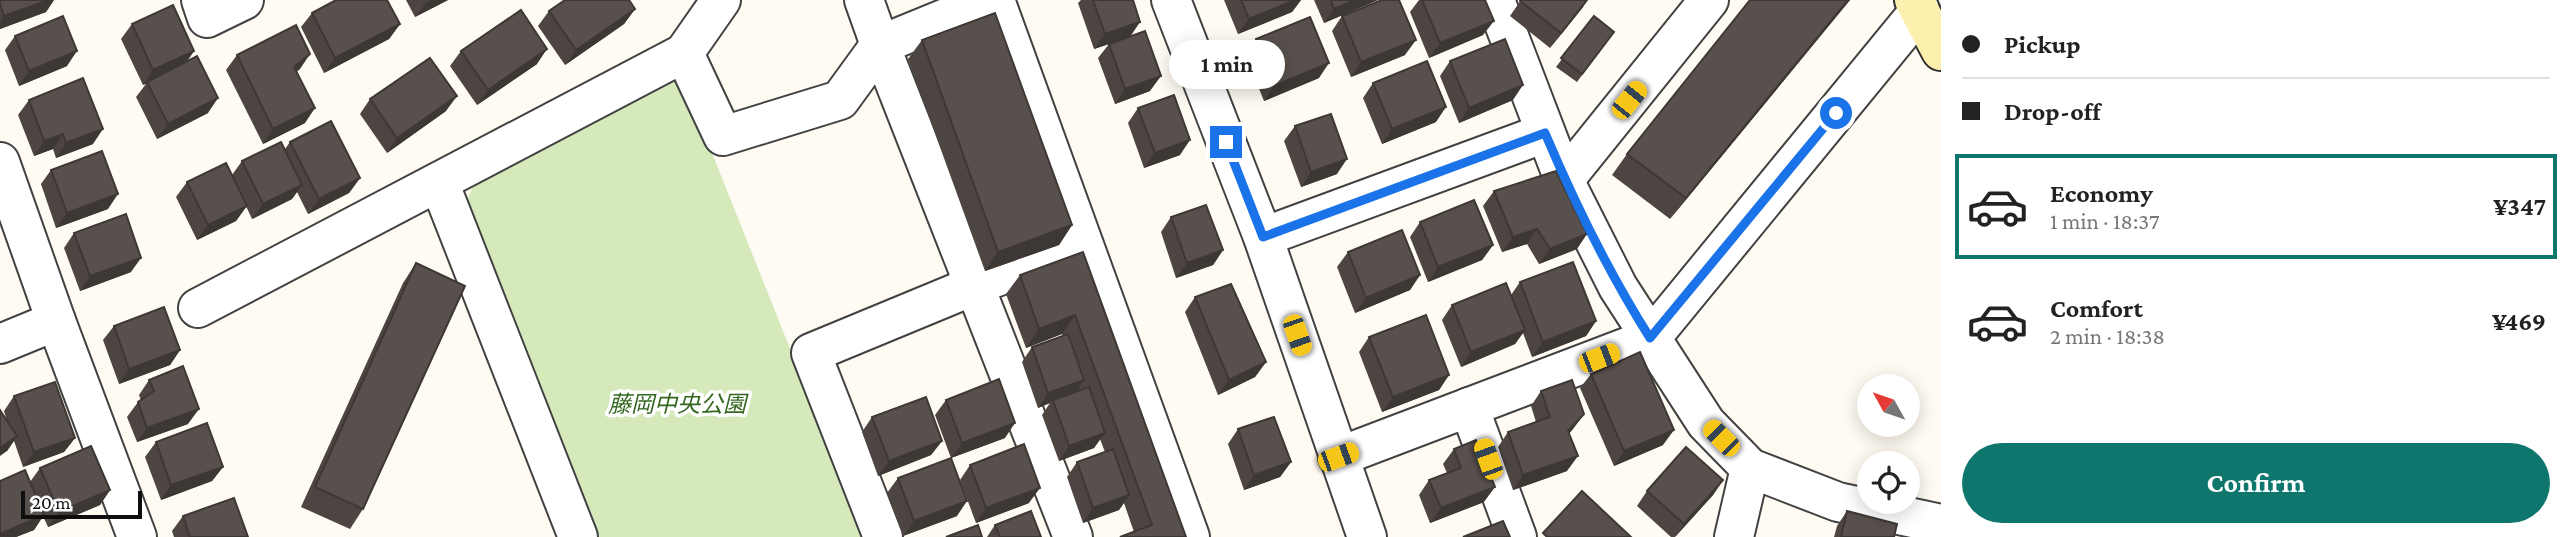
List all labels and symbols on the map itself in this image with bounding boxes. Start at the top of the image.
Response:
callout: 1 min [1168,40,1284,90]
car [1608,77,1651,123]
route start [1820,97,1852,129]
route end [1210,126,1242,158]
car [1281,312,1314,358]
car [1576,341,1623,375]
north arrow [1857,374,1920,438]
park label: 藤岡中央公園 [608,391,749,417]
car [1699,416,1744,460]
car [1471,436,1506,482]
car [1315,440,1362,474]
scale bar [21,488,142,520]

